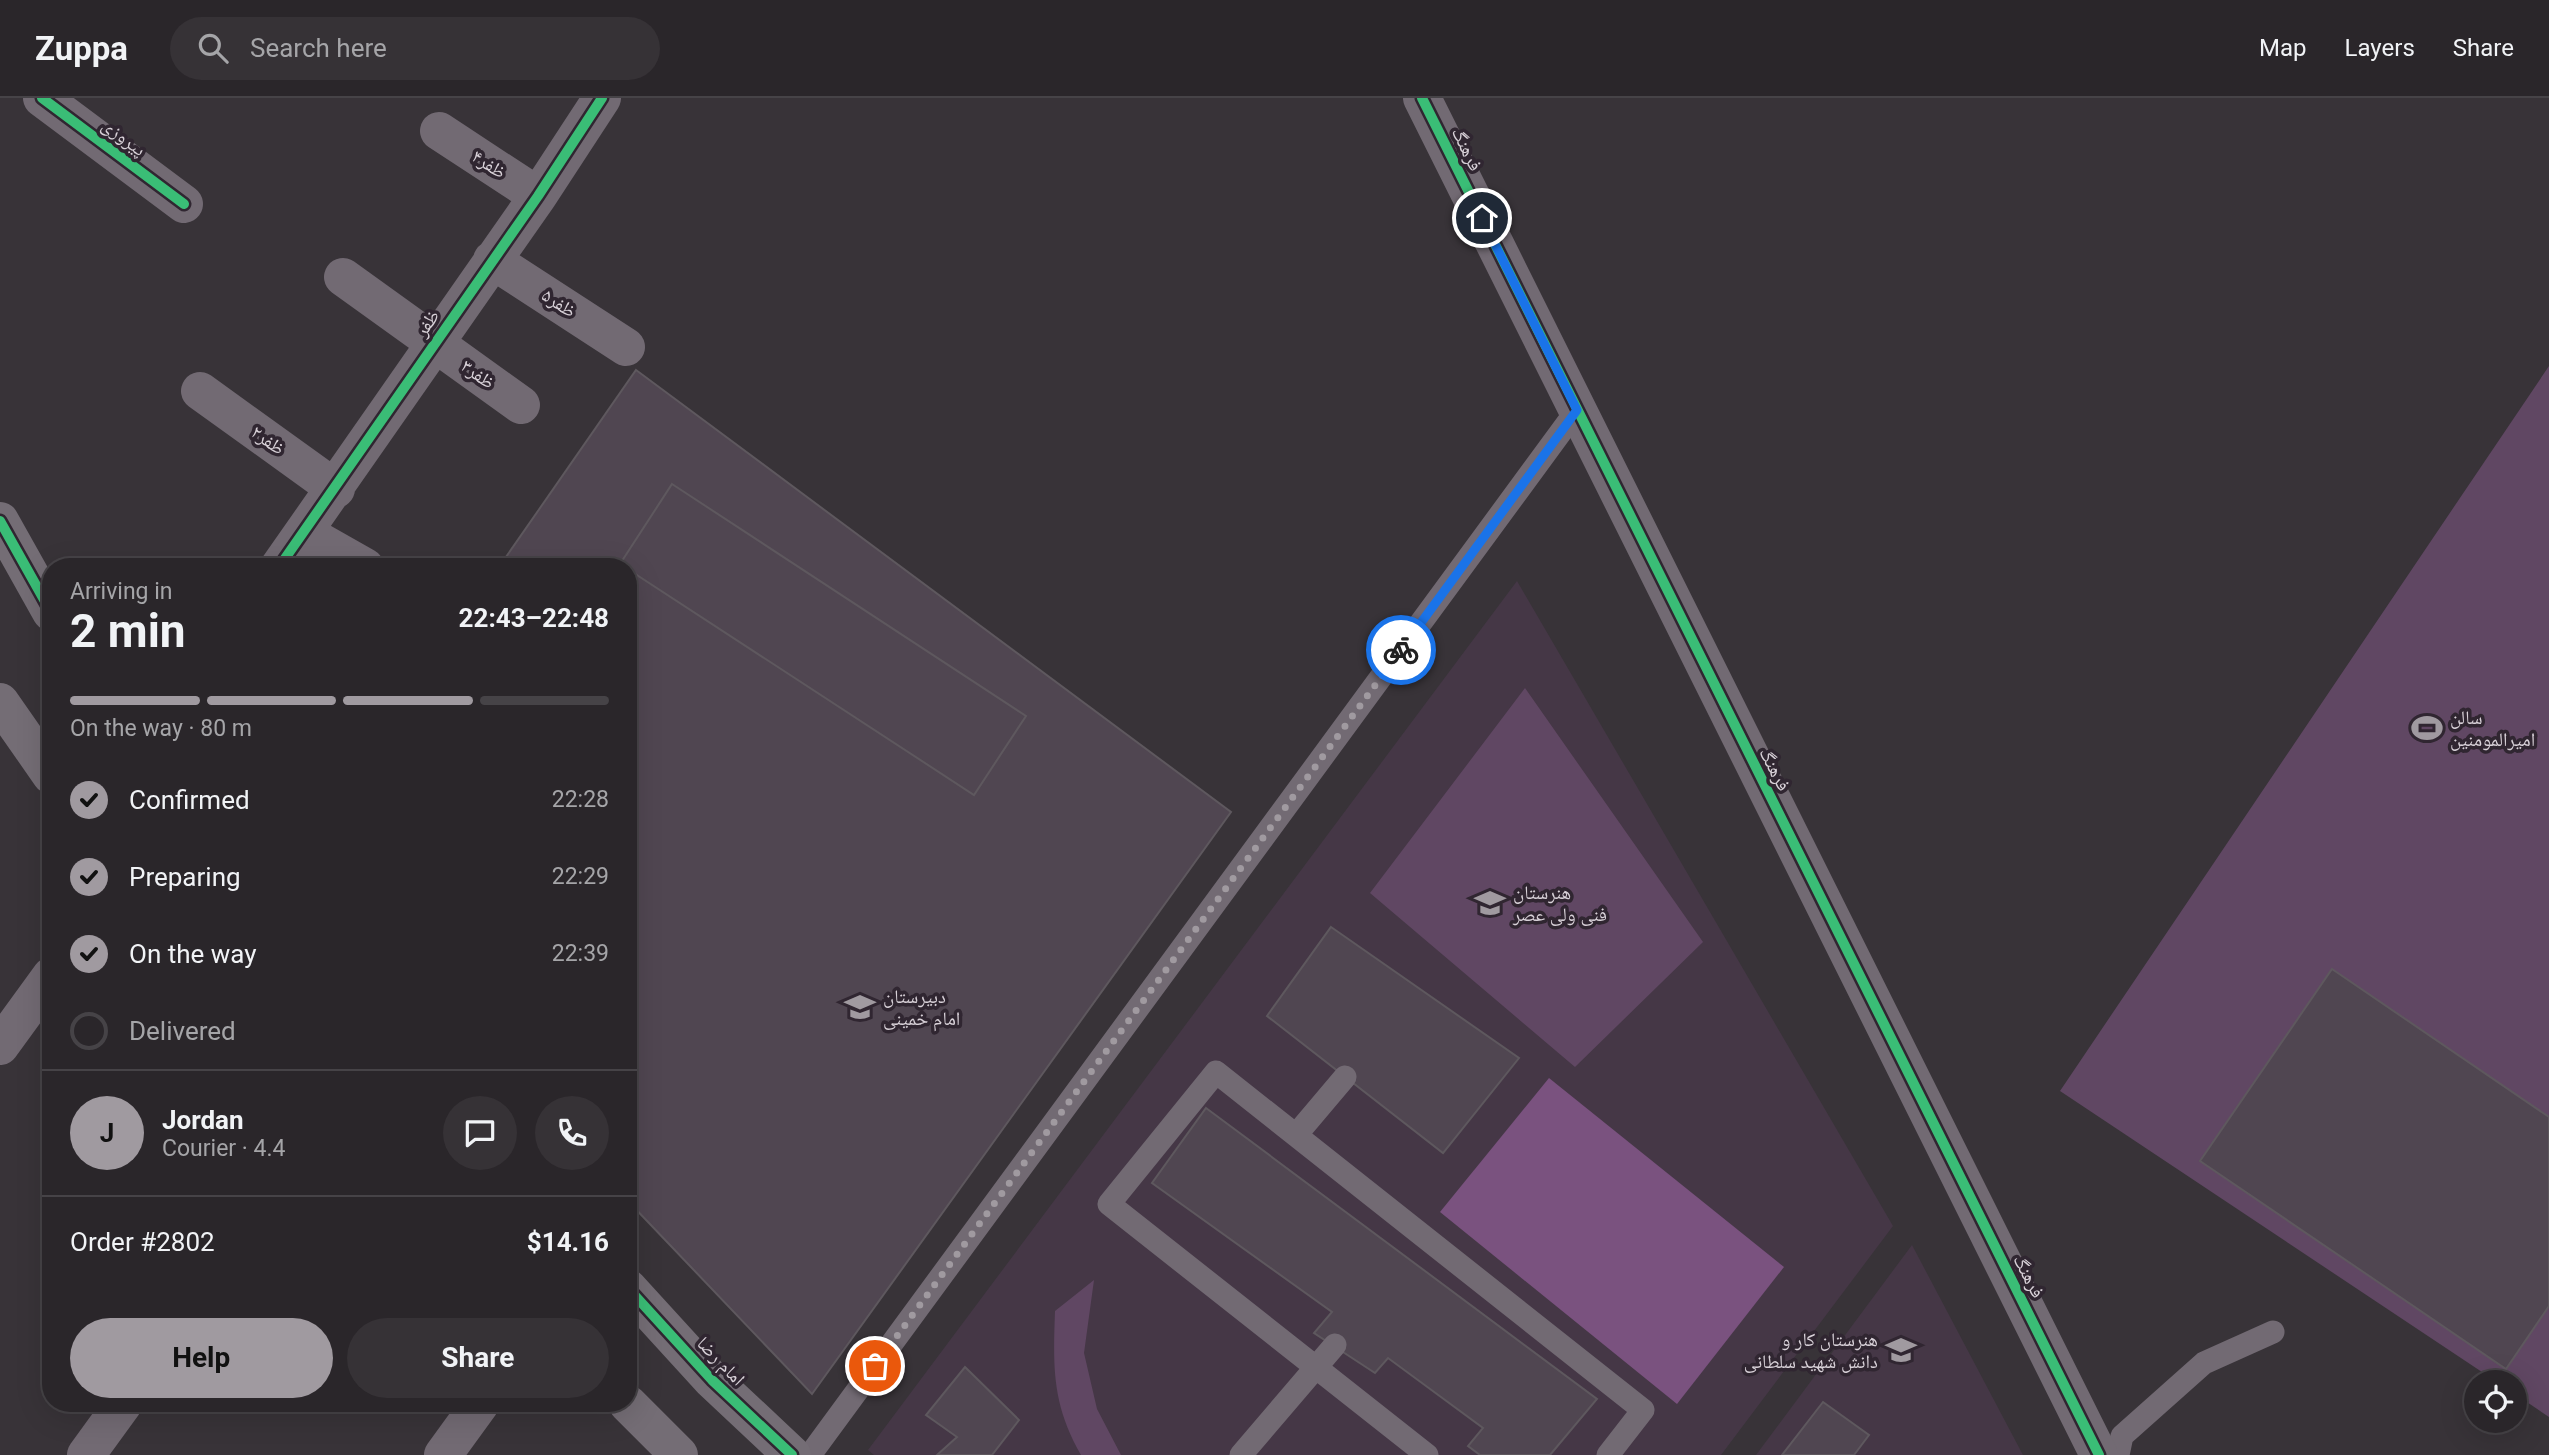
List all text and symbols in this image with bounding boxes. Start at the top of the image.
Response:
search box [170,17,660,80]
text: Zuppa [35,29,128,68]
icon: search [194,29,232,67]
text: Search here [250,33,387,63]
text: Map [2259,34,2307,62]
text: Layers [2345,34,2415,62]
text: Share [2453,34,2514,62]
street label: پیروزی [97,113,150,161]
street label: فرهنگ [1447,123,1487,175]
street label: ظفر۴ [468,145,510,183]
pin [1452,188,1512,248]
icon: home [1463,199,1501,237]
street label: ظفر۵ [538,284,580,322]
street label: ظفر [409,305,444,342]
street label: ظفر۳ [457,354,499,394]
street label: ظفر۲ [247,420,289,460]
text: Arriving in [70,578,173,605]
text: 22:43–22:48 [459,603,609,633]
text: 2 min [70,604,186,658]
courier [1366,615,1436,685]
icon: bike [1382,631,1420,669]
place label: سالن امیرالمومنین [2450,706,2535,751]
sports icon: سالن امیرالمومنین [2410,711,2444,745]
text: On the way · 80 m [70,715,252,742]
street label: فرهنگ [1754,743,1796,795]
icon: check [70,781,108,819]
text: Confirmed [129,785,250,815]
text: 22:28 [552,786,609,813]
icon: check [70,858,108,896]
text: Preparing [129,862,241,892]
text: 22:29 [552,863,609,890]
place label: هنرستان فنی ولی عصر [1512,881,1607,926]
school or university icon: هنرستان فنی ولی عصر [1473,886,1507,920]
icon: check [70,935,108,973]
text: On the way [129,939,257,969]
text: 22:39 [552,940,609,967]
place label: دبیرستان امام خمینی [883,985,960,1032]
school or university icon: دبیرستان امام خمینی [843,990,877,1024]
text: Delivered [129,1016,236,1046]
button: chat [443,1096,517,1170]
button: phone [535,1096,609,1170]
text: Jordan [162,1105,244,1135]
text: J [100,1118,114,1148]
text: Courier · 4.4 [162,1135,285,1162]
text: Order #2802 [70,1227,215,1257]
text: $14.16 [527,1227,609,1257]
street label: فرهنگ [2008,1250,2050,1302]
button: Help [70,1318,333,1398]
button: Share [347,1318,609,1398]
place label: هنرستان کار و دانش شهید سلطانی [1744,1328,1878,1373]
street label: امام رضا [691,1332,750,1392]
school or university icon: هنرستان کار و دانش شهید سلطانی [1884,1333,1918,1367]
pin [845,1336,905,1396]
icon: bag [856,1347,894,1385]
map controls [2464,1370,2527,1433]
button: locate [2464,1370,2527,1433]

